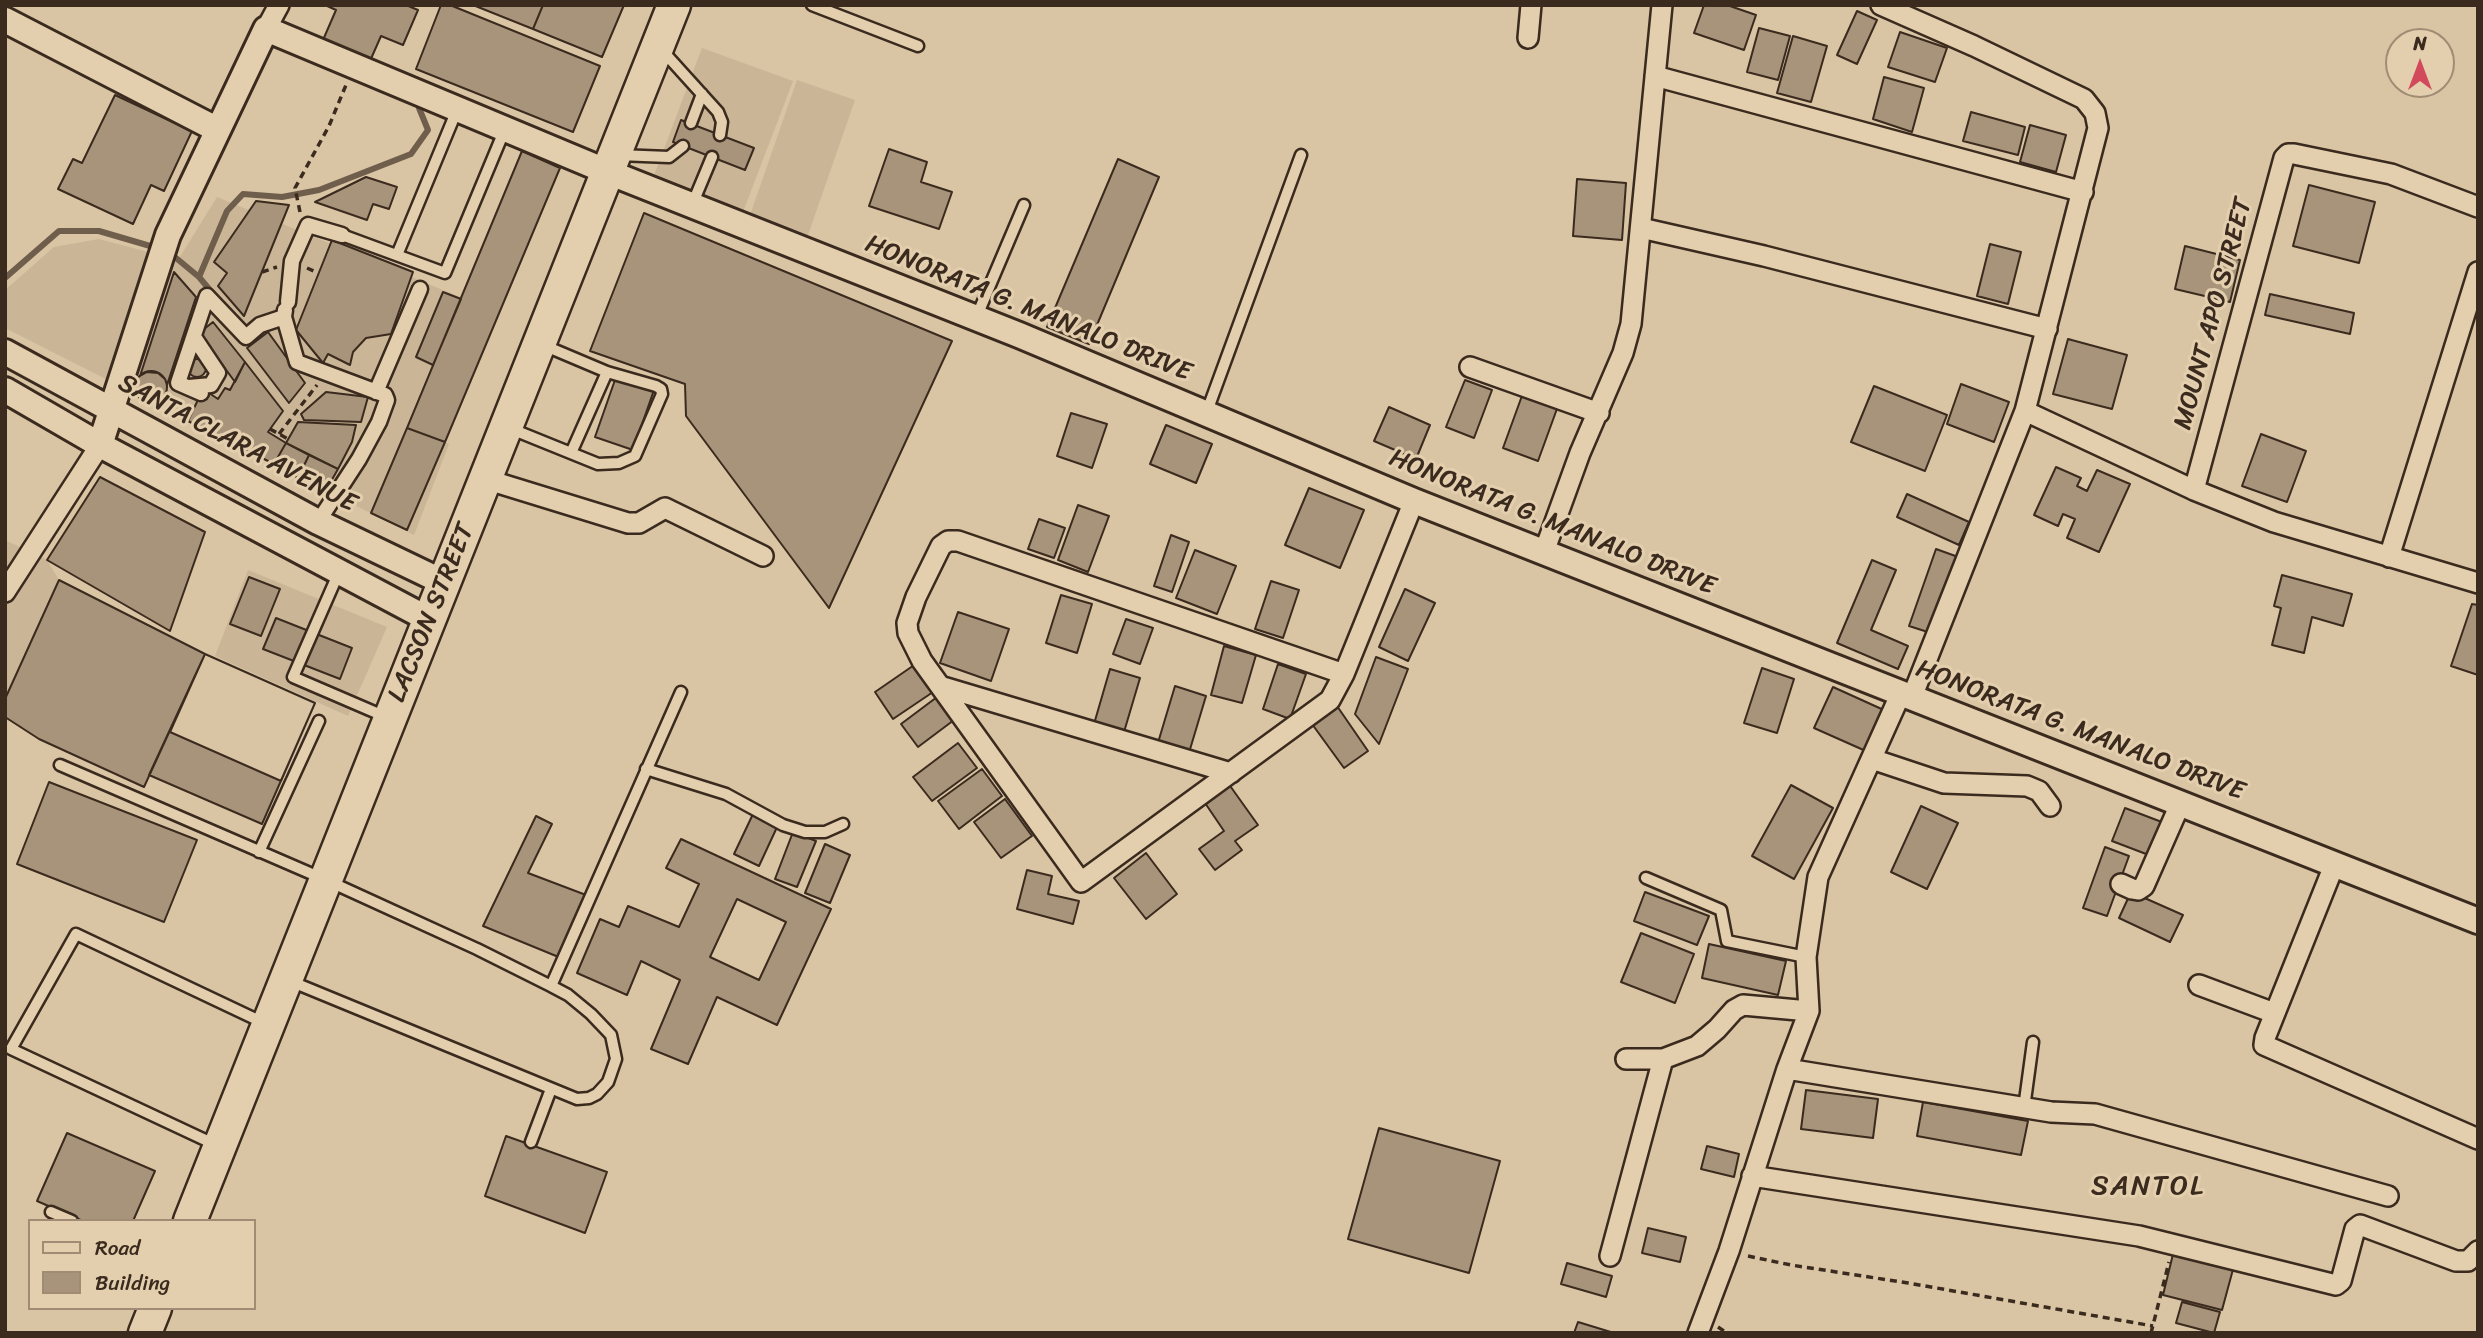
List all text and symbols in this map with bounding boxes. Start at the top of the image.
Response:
text: N [2413,27,2427,60]
north arrow [2385,28,2455,98]
street label: MOUNT APO STREET [2168,195,2260,433]
street label: HONORATA G. MANALO DRIVE [860,229,1196,389]
street label: SANTA CLARA AVENUE [112,368,362,520]
street label: HONORATA G. MANALO DRIVE [1384,443,1720,603]
street label: LACSON STREET [382,519,482,707]
street label: HONORATA G. MANALO DRIVE [1911,654,2249,808]
district label: SANTOL [2092,1170,2204,1204]
legend [28,1219,256,1310]
text: Road [95,1229,140,1267]
text: Building [95,1264,170,1302]

